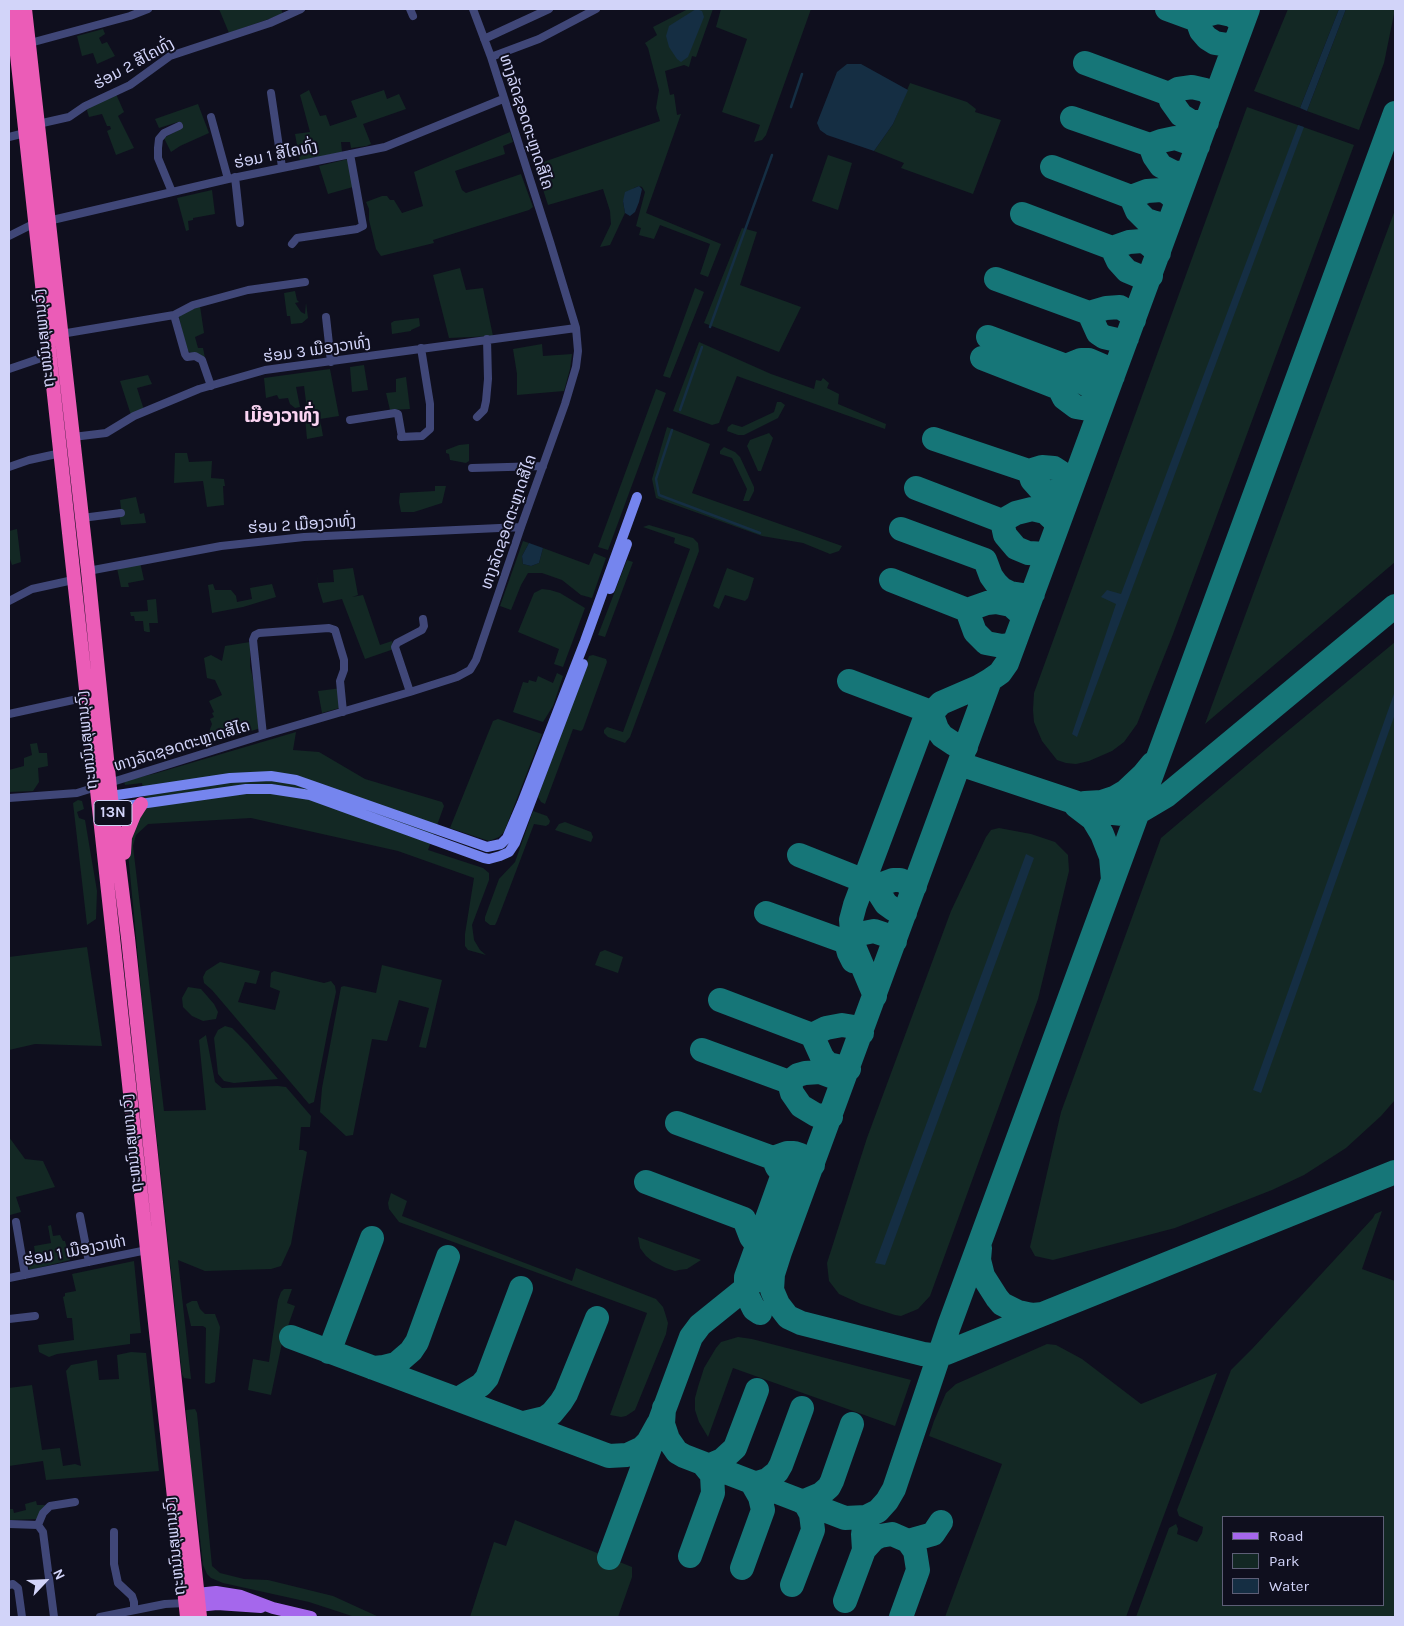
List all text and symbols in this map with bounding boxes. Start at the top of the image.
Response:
street label: ຮ່ອມ 2 ສີໄຄທົ່ງ [90,34,178,94]
street label: ທາງລັດຊອດຕະຫຼາດສີໄຄ [495,52,557,192]
street label: ຮ່ອມ 1 ສີໄຄທົ່ງ [232,137,320,173]
street label: ຖະຫນົນສຸພານຸວົງ [29,288,59,388]
street label: ຮ່ອມ 3 ເມືອງວາທົ່ງ [262,333,372,367]
district label: ເມືອງວາທົ່ງ [244,406,320,428]
street label: ທາງລັດຊອດຕະຫຼາດສີໄຄ [477,452,541,592]
street label: ຮ່ອມ 2 ເມືອງວາທົ່ງ [247,512,357,538]
street label: ຖະຫນົນສຸພານຸວົງ [72,690,102,790]
street label: ທາງລັດຊອດຕະຫຼາດສີໄຄ [112,716,252,776]
road number: 13N [94,800,132,826]
street label: ຖະຫນົນສຸພານຸວົງ [117,1093,147,1193]
street label: ຮ່ອມ 1 ເມືອງວາທ່າ [22,1232,128,1270]
street label: ຖະຫນົນສຸພານຸວົງ [160,1496,190,1596]
legend [1222,1516,1384,1606]
text: Road [1269,1527,1304,1545]
text: Park [1269,1552,1299,1570]
north arrow [20,1556,70,1606]
text: N [49,1566,69,1583]
text: Water [1269,1577,1309,1595]

